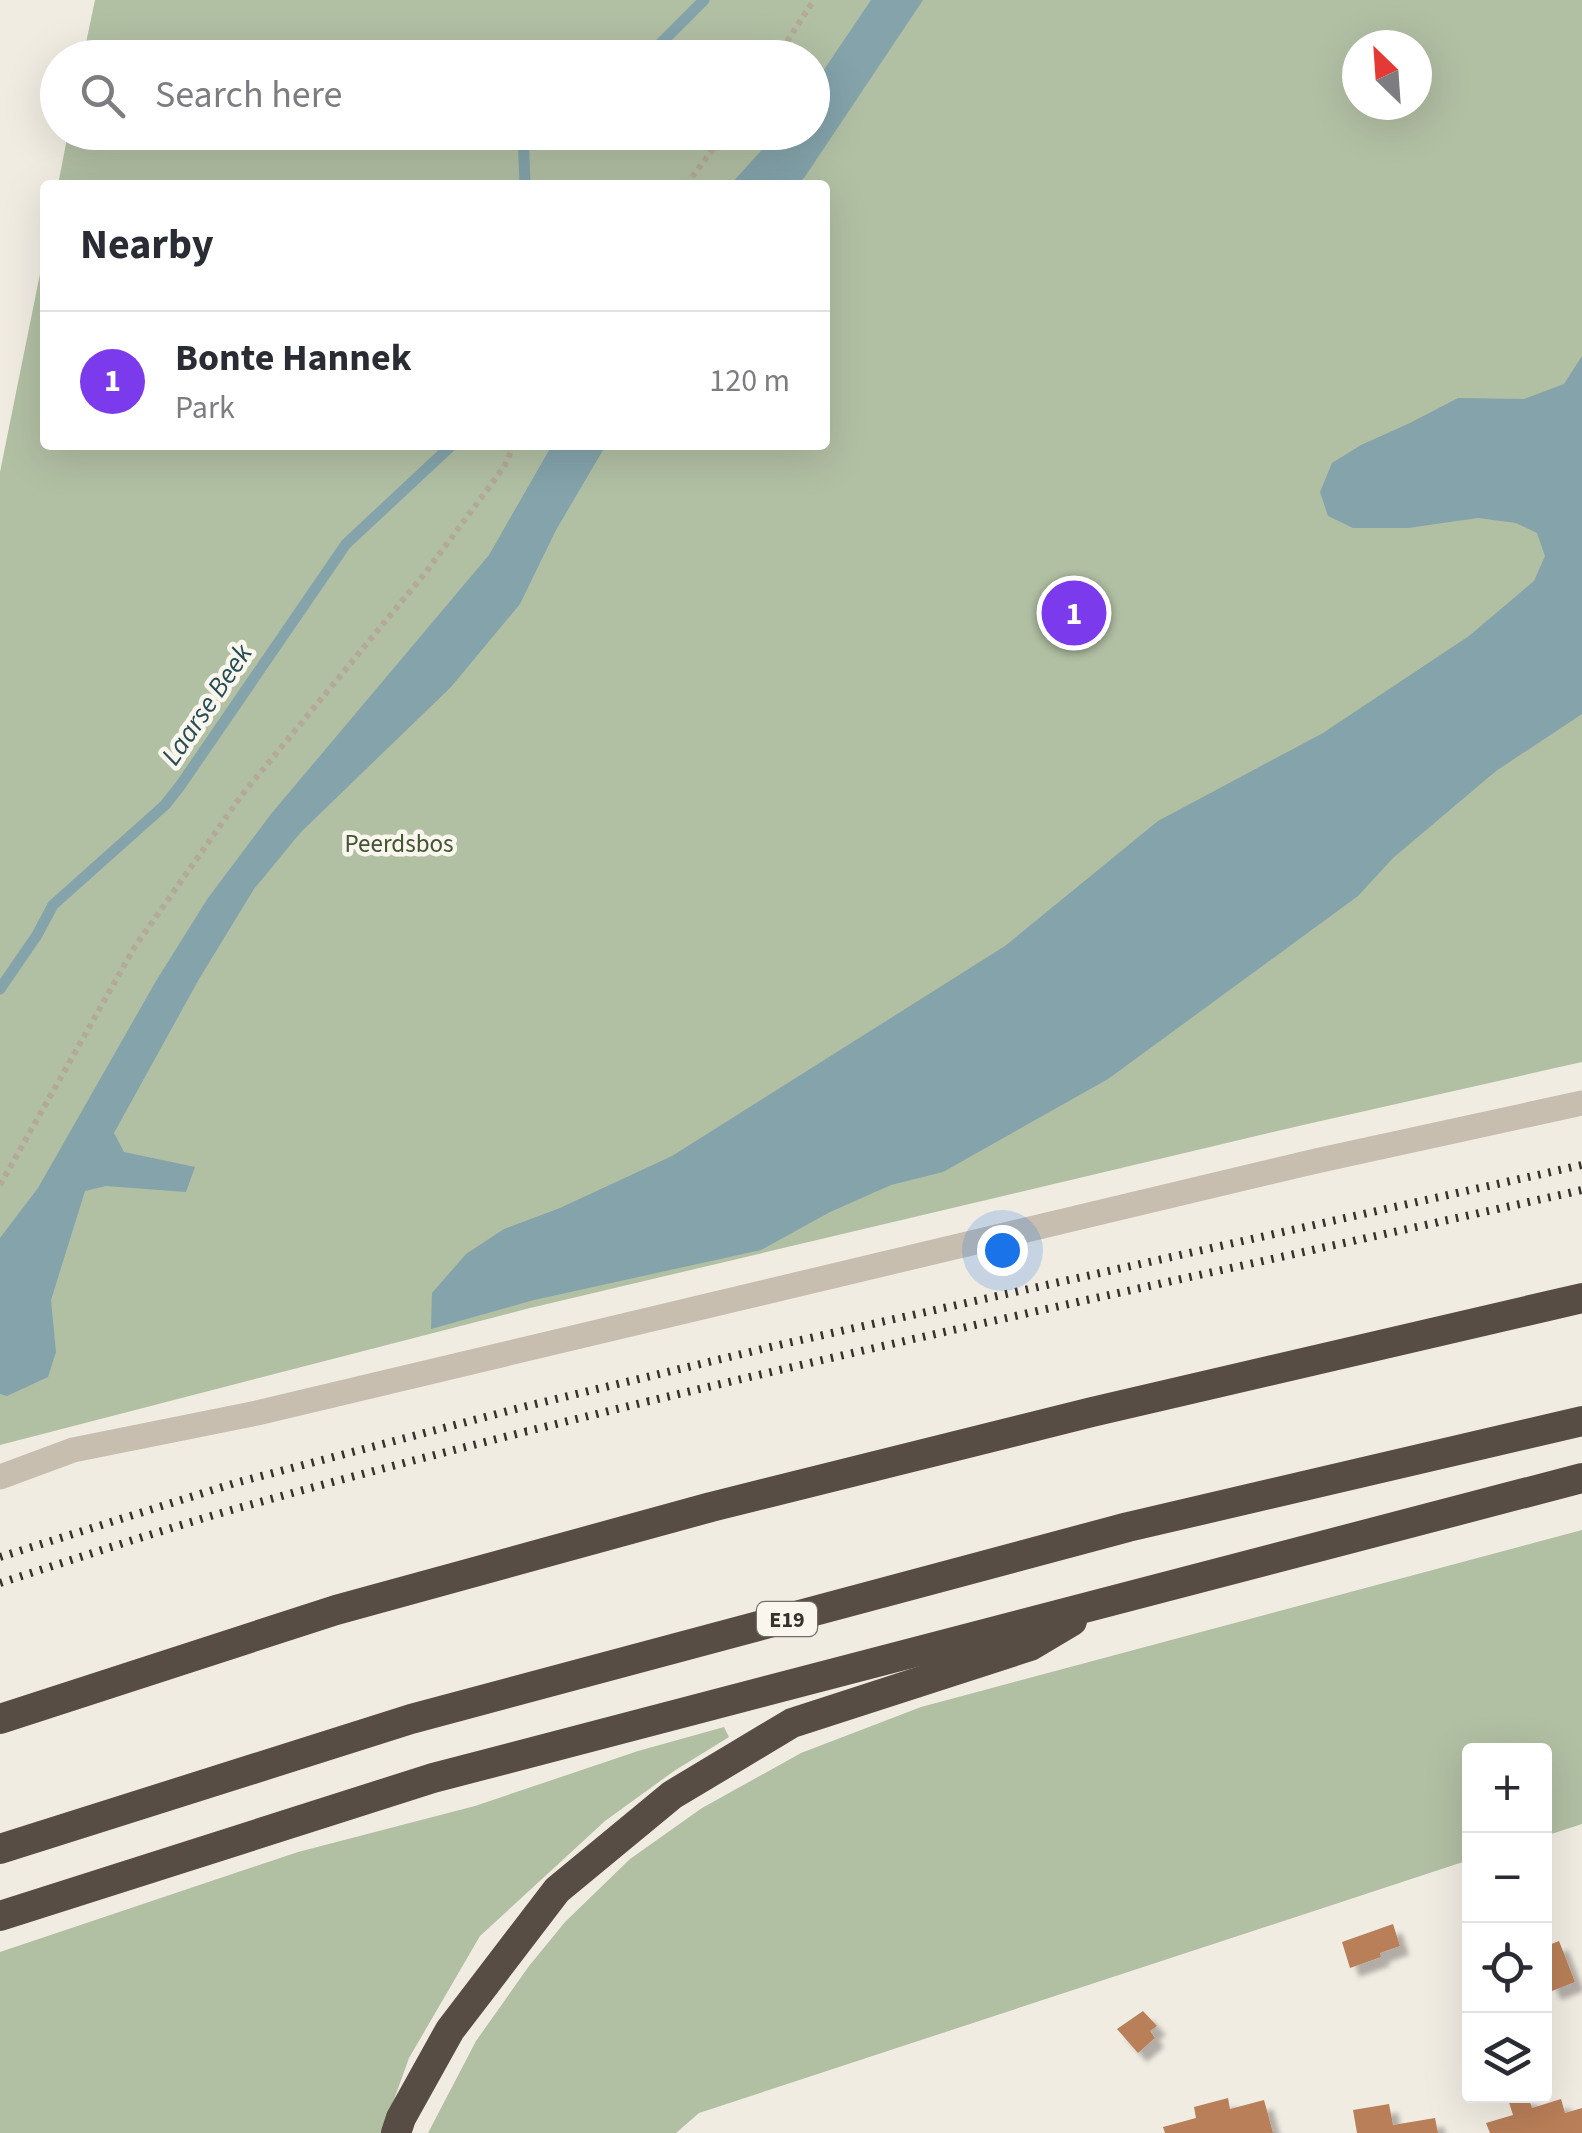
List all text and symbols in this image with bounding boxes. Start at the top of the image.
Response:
north arrow [1342,30,1432,120]
search box [40,40,830,150]
icon: search [75,68,130,123]
text: Search here [155,68,342,122]
text: Nearby [80,215,214,275]
text: Bonte Hannek [175,331,412,385]
text: 1 [104,358,121,404]
text: 120 m [709,358,790,404]
text: Park [175,385,235,431]
pin: 1 [1042,576,1106,650]
water label: Laarse Beek [152,635,262,773]
park label: Peerdsbos [345,826,453,862]
your location [977,1225,1028,1276]
road number: E19 [757,1602,817,1636]
map controls [1462,1743,1552,2103]
button: + [1462,1743,1552,1833]
button: − [1462,1833,1552,1923]
button: locate [1462,1923,1552,2013]
button: layers [1462,2013,1552,2103]

